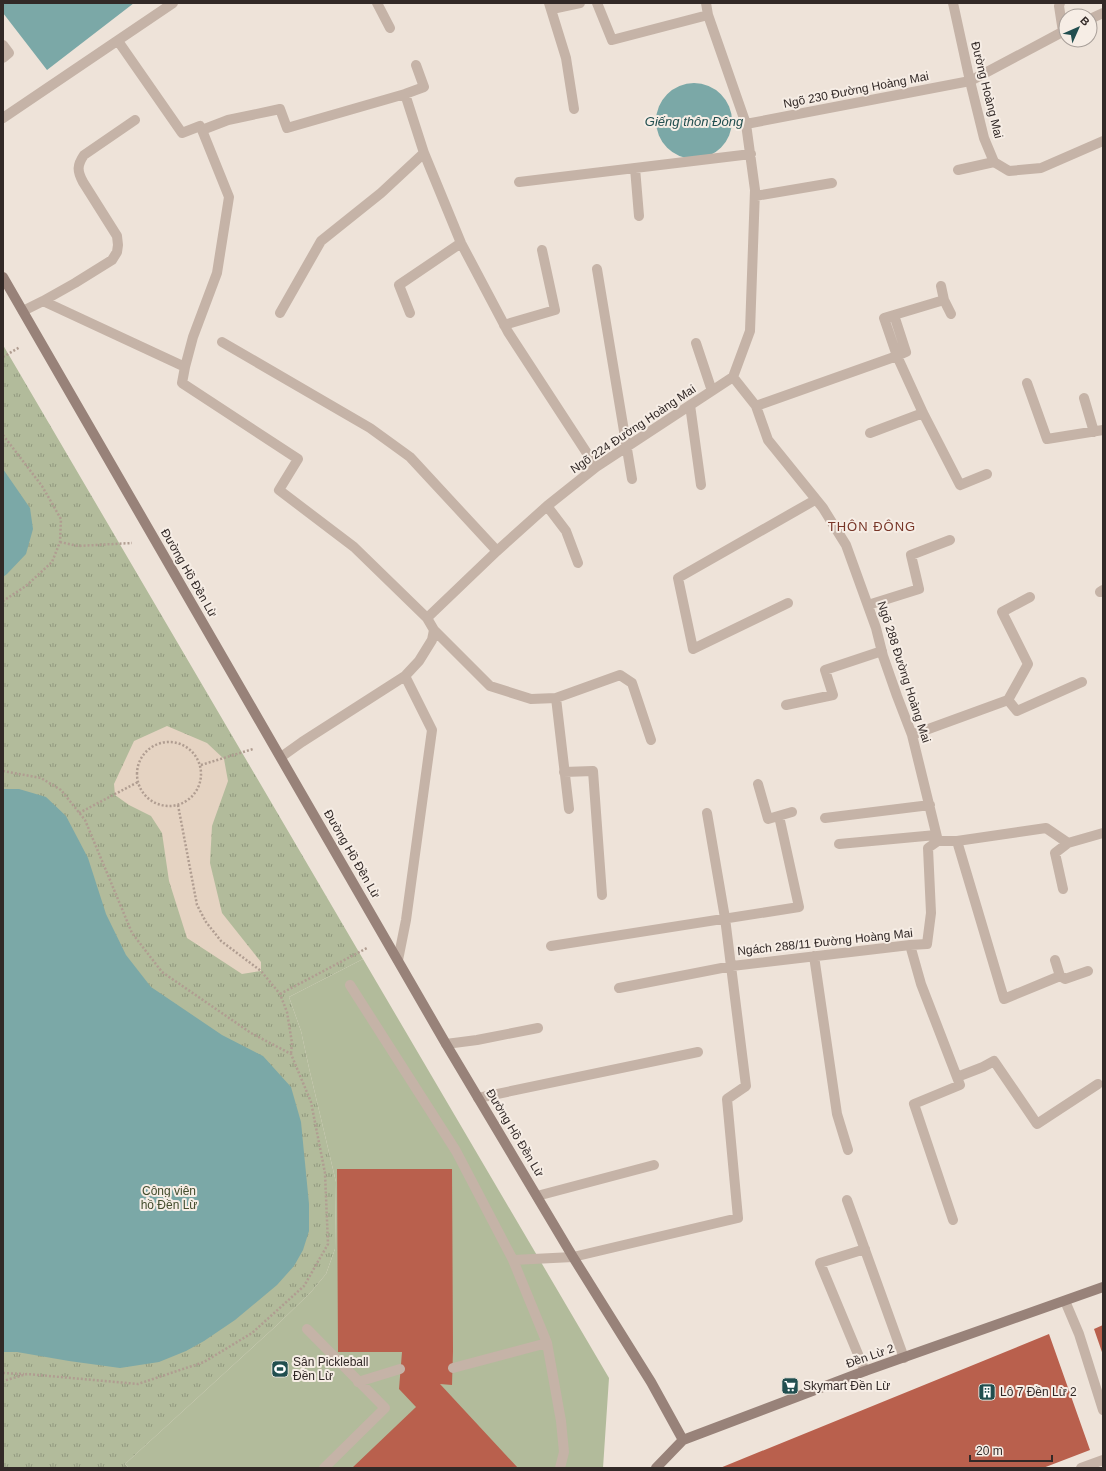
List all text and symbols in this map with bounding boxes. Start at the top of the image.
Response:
north arrow [1058,8,1098,48]
text: B [1078,14,1092,28]
street label: Đường Hoàng Mai [968,40,1006,140]
street label: Ngõ 230 Đường Hoàng Mai [782,69,930,111]
water label: Giếng thôn Đông [645,114,744,129]
street label: Ngõ 224 Đường Hoàng Mai [568,382,698,476]
district label: THÔN ĐÔNG [828,519,916,534]
street label: Đường Hồ Đền Lừ [158,526,220,620]
street label: Ngõ 288 Đường Hoàng Mai [874,599,934,745]
street label: Đường Hồ Đền Lừ [321,807,383,901]
street label: Ngách 288/11 Đường Hoàng Mai [737,926,913,958]
street label: Đường Hồ Đền Lừ [483,1087,547,1179]
park label: Công viên hồ Đền Lừ [141,1184,197,1212]
street label: Đền Lừ 2 [844,1341,896,1371]
place label: Sân Pickleball Đền Lừ [293,1355,368,1383]
sports icon: Sân Pickleball Đền Lừ [270,1359,290,1379]
supermarket icon: Skymart Đền Lừ [780,1376,800,1396]
place label: Skymart Đền Lừ [803,1379,890,1393]
building icon: Lô 7 Đền Lừ 2 [977,1382,997,1402]
place label: Lô 7 Đền Lừ 2 [1000,1385,1077,1399]
scale bar [970,1437,1052,1463]
text: 20 m [976,1444,1003,1458]

